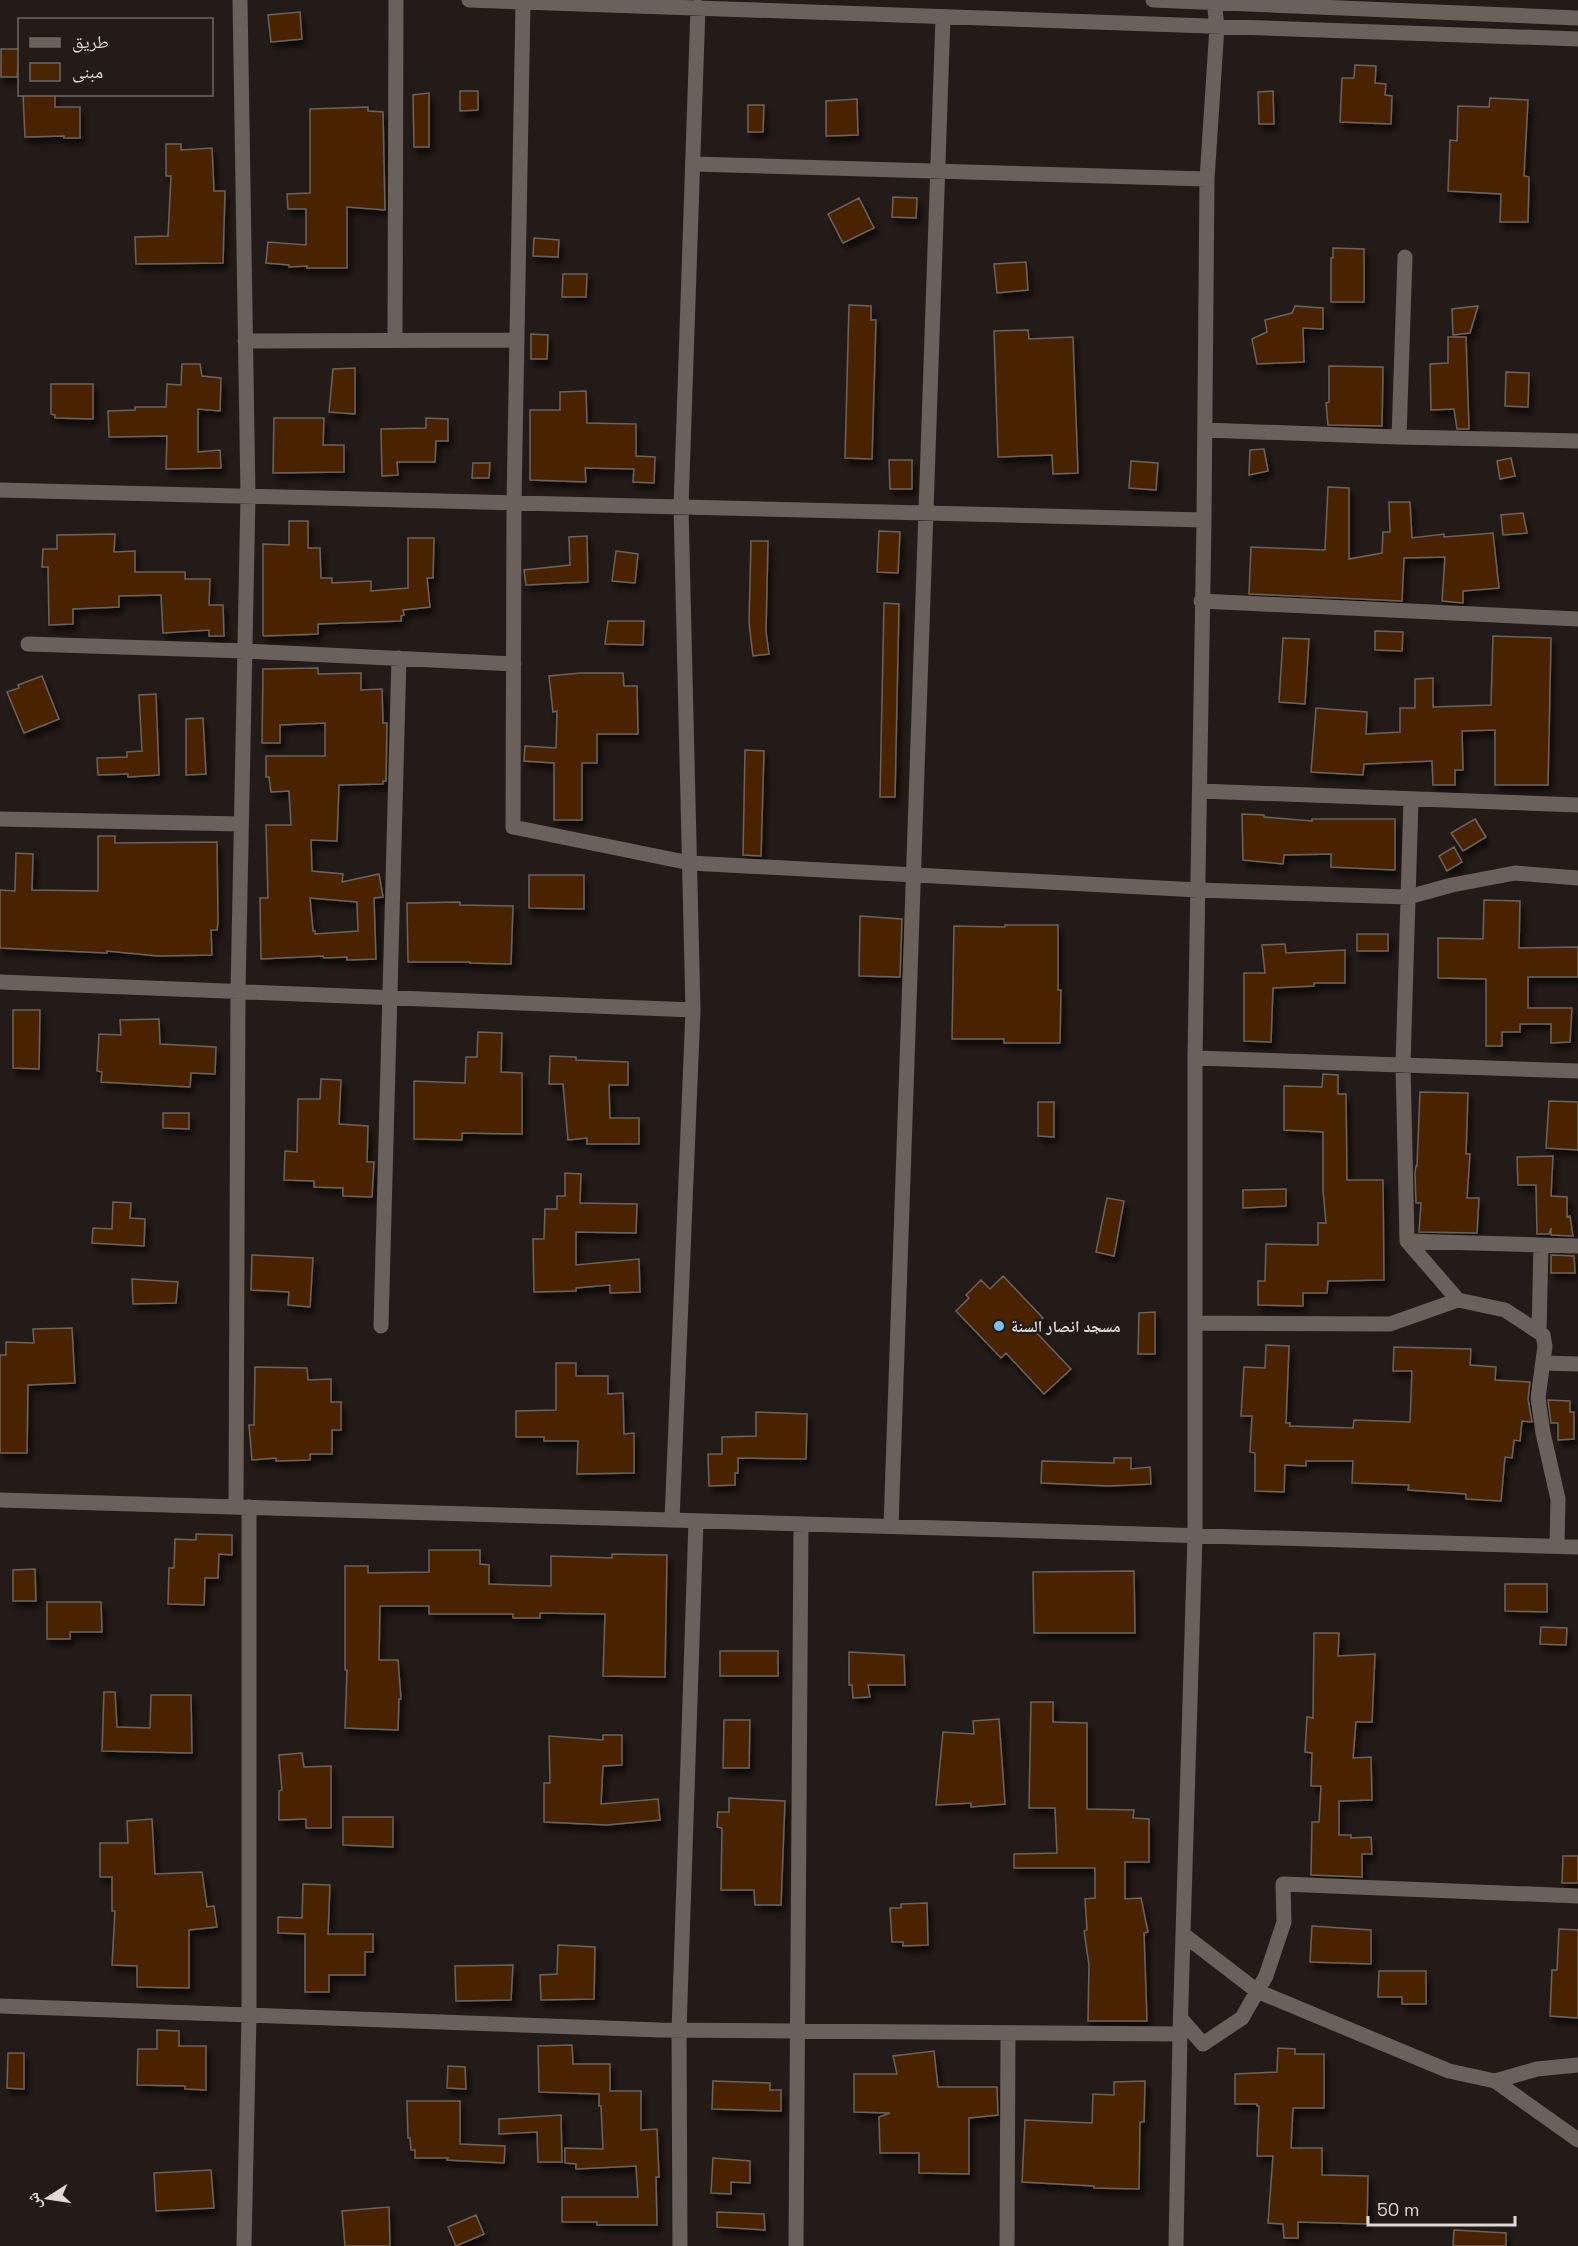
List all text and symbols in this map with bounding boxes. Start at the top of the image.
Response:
legend [18,18,213,96]
text: طريق [72,30,109,53]
text: مبنى [72,60,103,83]
place label: مسجد انصار السنة [1011,1316,1121,1337]
marker: مسجد انصار السنة [992,1319,1006,1333]
north arrow [18,2168,78,2228]
scale bar [1368,2189,1515,2227]
text: ش [22,2191,46,2212]
text: 50 m [1377,2198,1419,2221]

